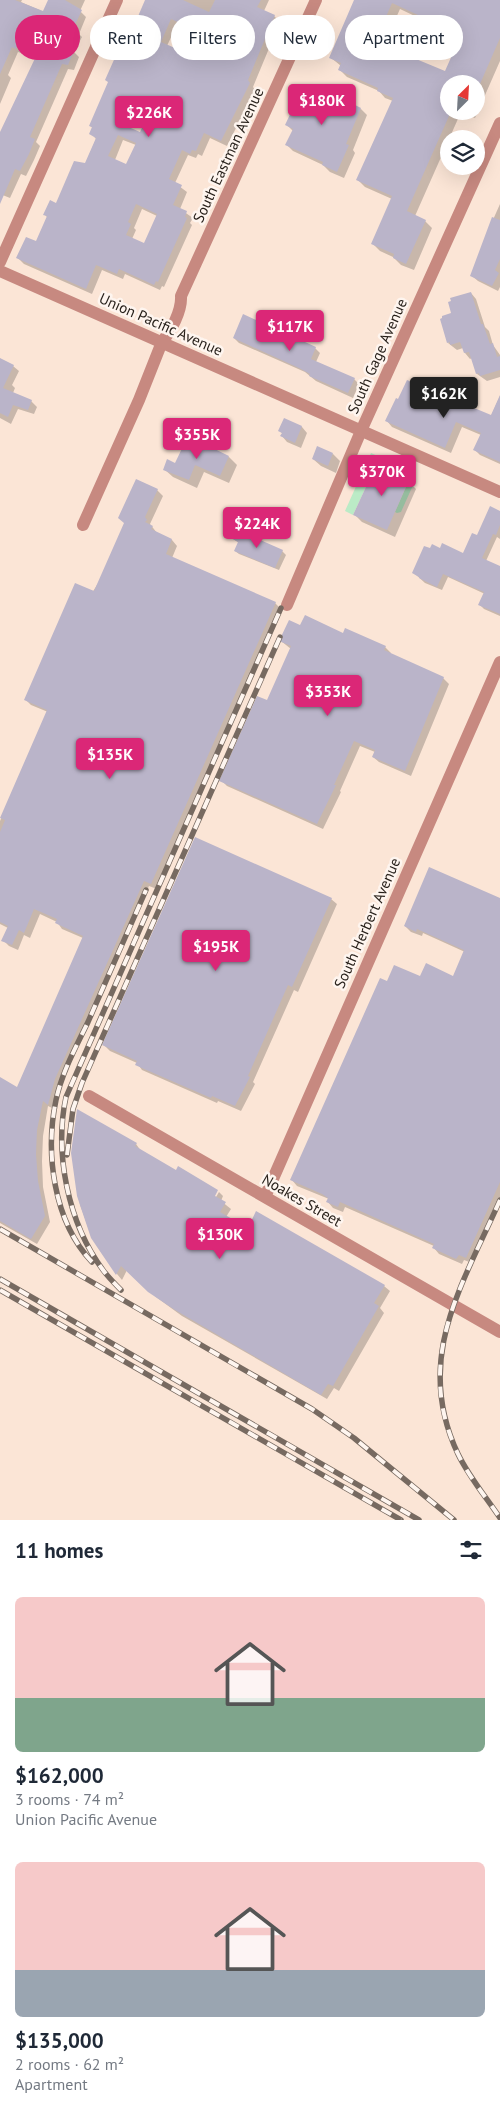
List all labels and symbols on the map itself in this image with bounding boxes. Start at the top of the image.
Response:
north arrow [440,75,485,120]
pin: $180K [287,84,357,126]
street label: South Eastman Avenue [188,85,268,225]
pin: $226K [114,96,184,138]
street label: Union Pacific Avenue [96,288,226,360]
street label: South Gage Avenue [343,295,411,417]
pin: $117K [255,310,325,352]
pin: $162K [409,376,479,419]
pin: $355K [162,418,232,460]
pin: $370K [347,454,417,497]
pin: $224K [222,506,292,549]
pin: $353K [293,674,363,717]
pin: $135K [75,738,145,780]
street label: South Herbert Avenue [330,855,404,991]
pin: $195K [181,930,251,972]
street label: Noakes Street [259,1170,345,1230]
pin: $130K [185,1218,255,1260]

